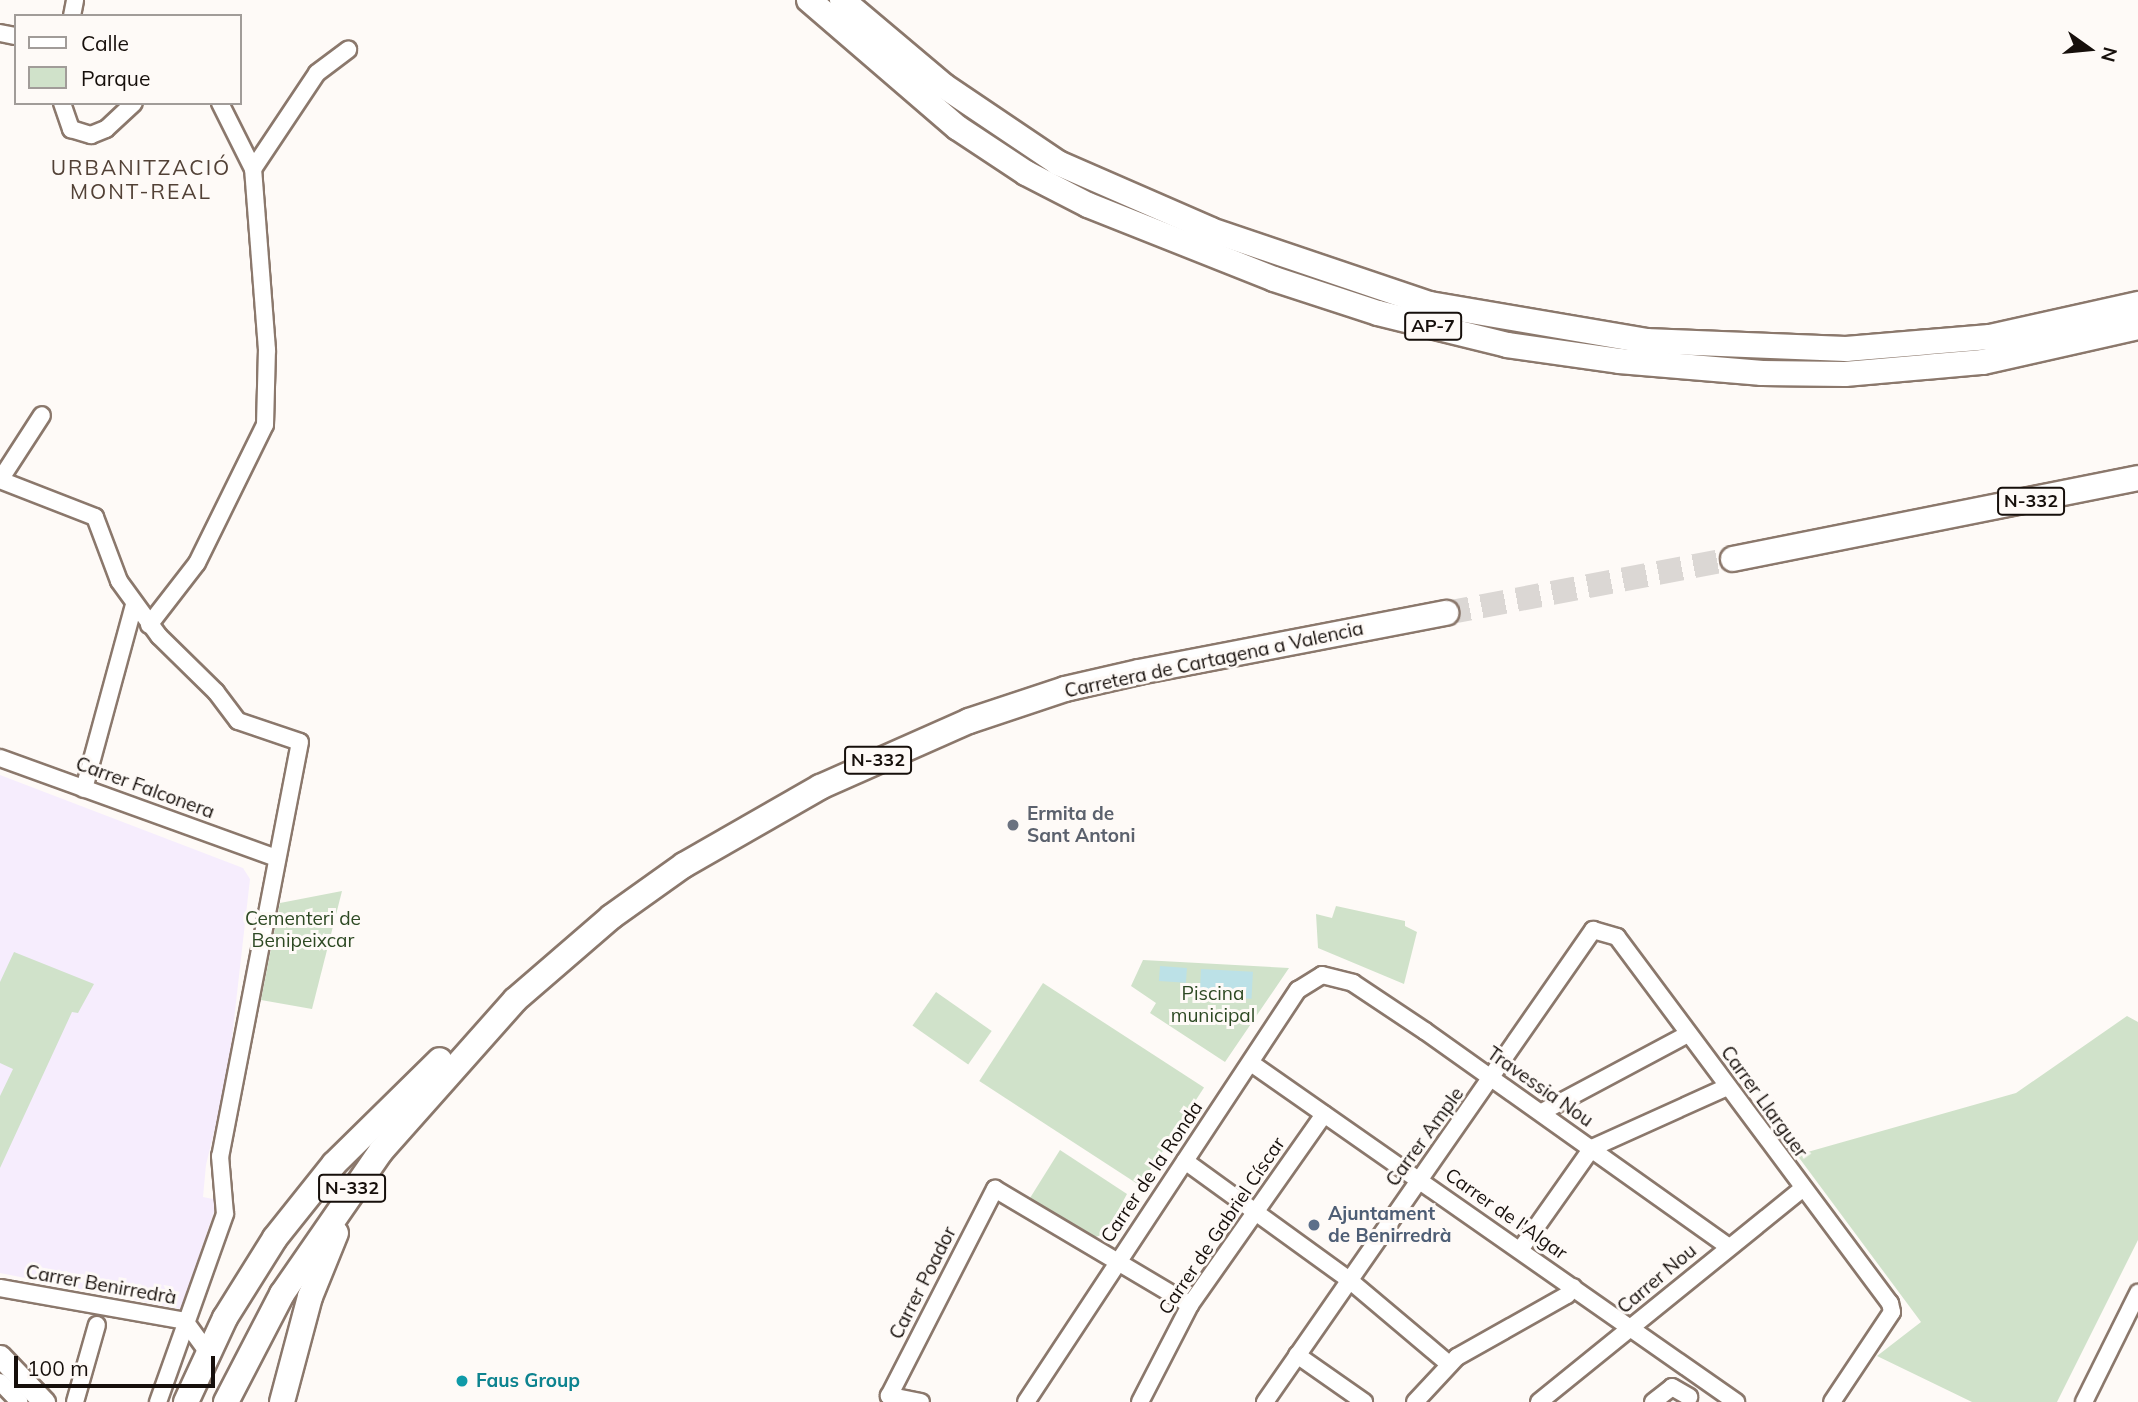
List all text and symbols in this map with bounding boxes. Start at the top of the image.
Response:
legend [14,14,242,105]
north arrow [2054,14,2124,84]
text: Calle [81,30,129,56]
text: N [2096,44,2123,64]
text: Parque [81,65,150,91]
district label: URBANITZACIÓ MONT-REAL [52,154,230,204]
road number: AP-7 [1403,312,1463,340]
road number: N-332 [1996,486,2066,516]
street label: Carretera de Cartagena a Valencia [1063,617,1365,703]
road number: N-332 [843,746,913,774]
street label: Carrer Falconera [73,752,217,824]
place label: Ermita de Sant Antoni [1027,803,1135,847]
marker: Ermita de Sant Antoni [1005,817,1021,833]
park label: Cementeri de Benipeixcar [245,908,361,952]
park label: Piscina municipal [1171,983,1255,1027]
street label: Travessia Nou [1483,1042,1597,1132]
street label: Carrer Llarguer [1716,1042,1812,1162]
street label: Carrer Ample [1381,1083,1469,1191]
street label: Carrer de la Ronda [1096,1097,1208,1247]
street label: Carrer de Gabriel Císcar [1154,1133,1290,1319]
street label: Carrer de l'Algar [1441,1163,1571,1265]
road number: N-332 [317,1174,387,1203]
place label: Ajuntament de Benirredrà [1328,1203,1452,1247]
marker: Ajuntament de Benirredrà [1306,1217,1322,1233]
street label: Carrer Poador [885,1223,961,1343]
street label: Carrer Nou [1613,1239,1701,1319]
street label: Carrer Benirredrà [24,1261,178,1309]
scale bar [18,1342,219,1386]
text: 100 m [27,1355,89,1381]
place label: Faus Group [476,1370,580,1392]
marker: Faus Group [454,1373,470,1389]

